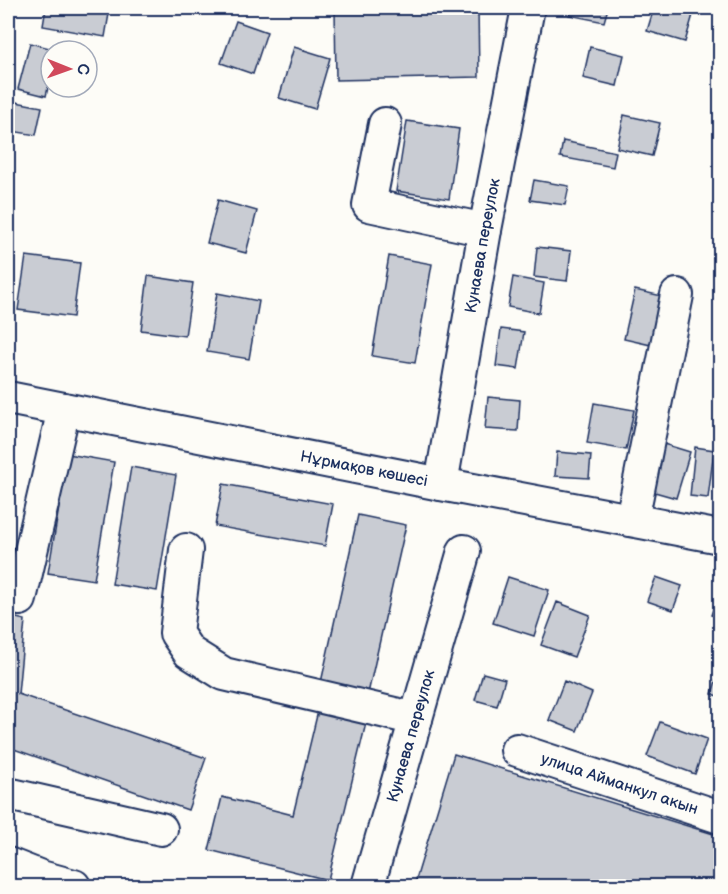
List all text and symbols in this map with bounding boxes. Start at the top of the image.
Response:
north arrow [39,39,99,99]
text: С [73,64,92,75]
street label: Кунаева переулок [461,176,504,315]
street label: Нұрмақов көшесі [299,447,429,491]
street label: Кунаева переулок [383,667,439,804]
street label: улица Айманкул акын [538,749,701,819]

